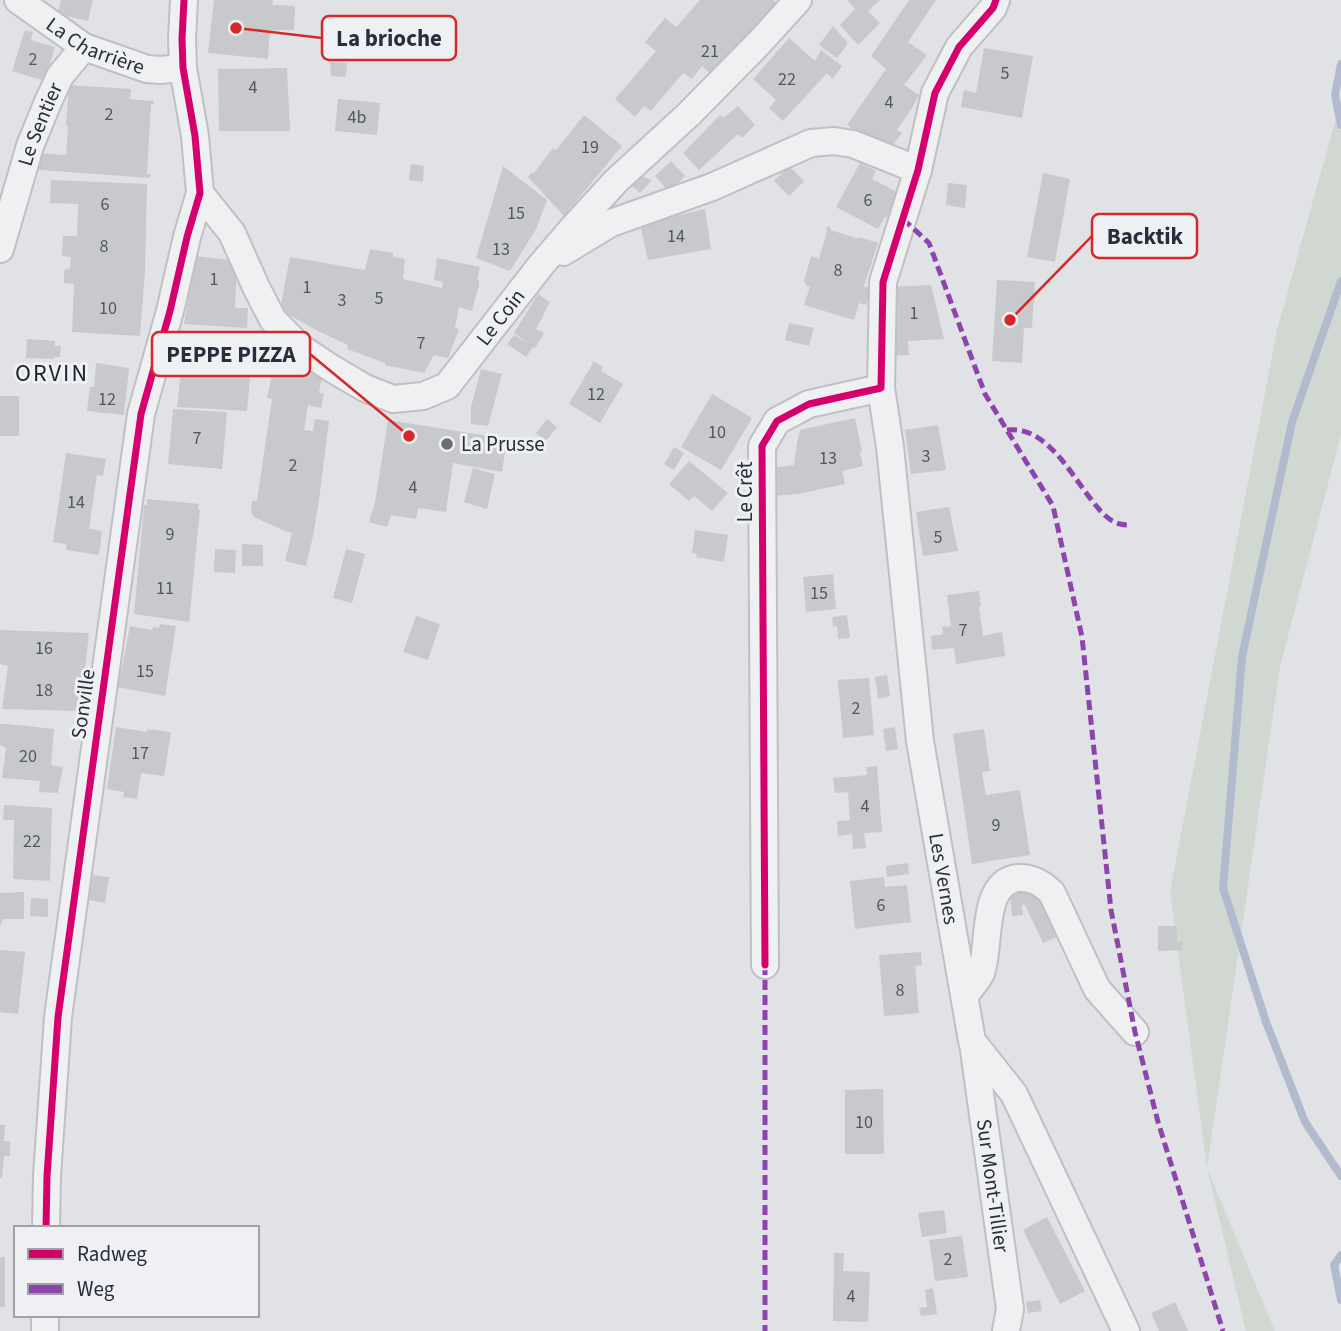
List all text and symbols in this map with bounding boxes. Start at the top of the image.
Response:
street label: La Charrière [40,10,149,82]
callout: La brioche [322,16,456,60]
text: La brioche [336,22,442,55]
house number: 21 [701,39,719,64]
house number: 2 [29,47,38,72]
house number: 5 [1001,61,1010,86]
house number: 22 [778,67,796,92]
house number: 4 [249,75,258,100]
street label: Le Sentier [10,77,70,170]
house number: 4 [885,90,894,115]
house number: 2 [105,102,114,127]
house number: 4b [348,105,366,130]
house number: 19 [581,135,599,160]
house number: 6 [864,188,873,213]
house number: 6 [101,192,110,217]
house number: 15 [507,201,525,226]
callout: Backtik [1092,214,1197,258]
text: Backtik [1107,220,1184,253]
house number: 14 [667,224,685,249]
house number: 8 [100,234,109,259]
house number: 13 [492,237,510,262]
house number: 8 [834,258,843,283]
house number: 1 [210,267,218,292]
house number: 1 [303,275,311,300]
street label: Le Coin [469,282,532,352]
house number: 5 [375,286,384,311]
house number: 3 [338,288,347,313]
house number: 10 [99,296,117,321]
house number: 1 [910,301,918,326]
house number: 7 [417,331,426,356]
callout: PEPPE PIZZA [152,332,310,376]
text: PEPPE PIZZA [166,338,296,371]
district label: ORVIN [15,356,89,391]
house number: 12 [587,382,605,407]
house number: 12 [98,387,116,412]
house number: 10 [708,420,726,445]
house number: 7 [193,426,202,451]
place label: La Prusse [461,429,545,459]
marker: La Prusse [439,436,455,452]
house number: 3 [922,444,931,469]
house number: 13 [819,446,837,471]
house number: 2 [289,453,298,478]
street label: Le Crêt [730,462,760,522]
house number: 4 [409,475,418,500]
house number: 14 [67,490,85,515]
house number: 9 [166,522,175,547]
house number: 5 [934,525,943,550]
house number: 11 [156,576,174,601]
house number: 15 [810,581,828,606]
house number: 7 [959,618,968,643]
house number: 16 [35,636,53,661]
house number: 15 [136,659,154,684]
street label: Sonville [63,667,103,741]
house number: 18 [35,678,53,703]
house number: 2 [852,696,861,721]
house number: 17 [131,741,149,766]
house number: 20 [19,744,37,769]
house number: 4 [861,794,870,819]
house number: 9 [992,813,1001,838]
house number: 22 [23,829,41,854]
street label: Les Vernes [921,831,967,927]
house number: 6 [877,893,886,918]
house number: 8 [896,978,905,1003]
house number: 10 [855,1110,873,1135]
street label: Sur Mont-Tillier [969,1117,1017,1255]
legend [14,1226,259,1317]
text: Radweg [77,1239,147,1269]
house number: 2 [944,1247,953,1272]
text: Weg [77,1274,115,1304]
house number: 4 [847,1284,856,1309]

